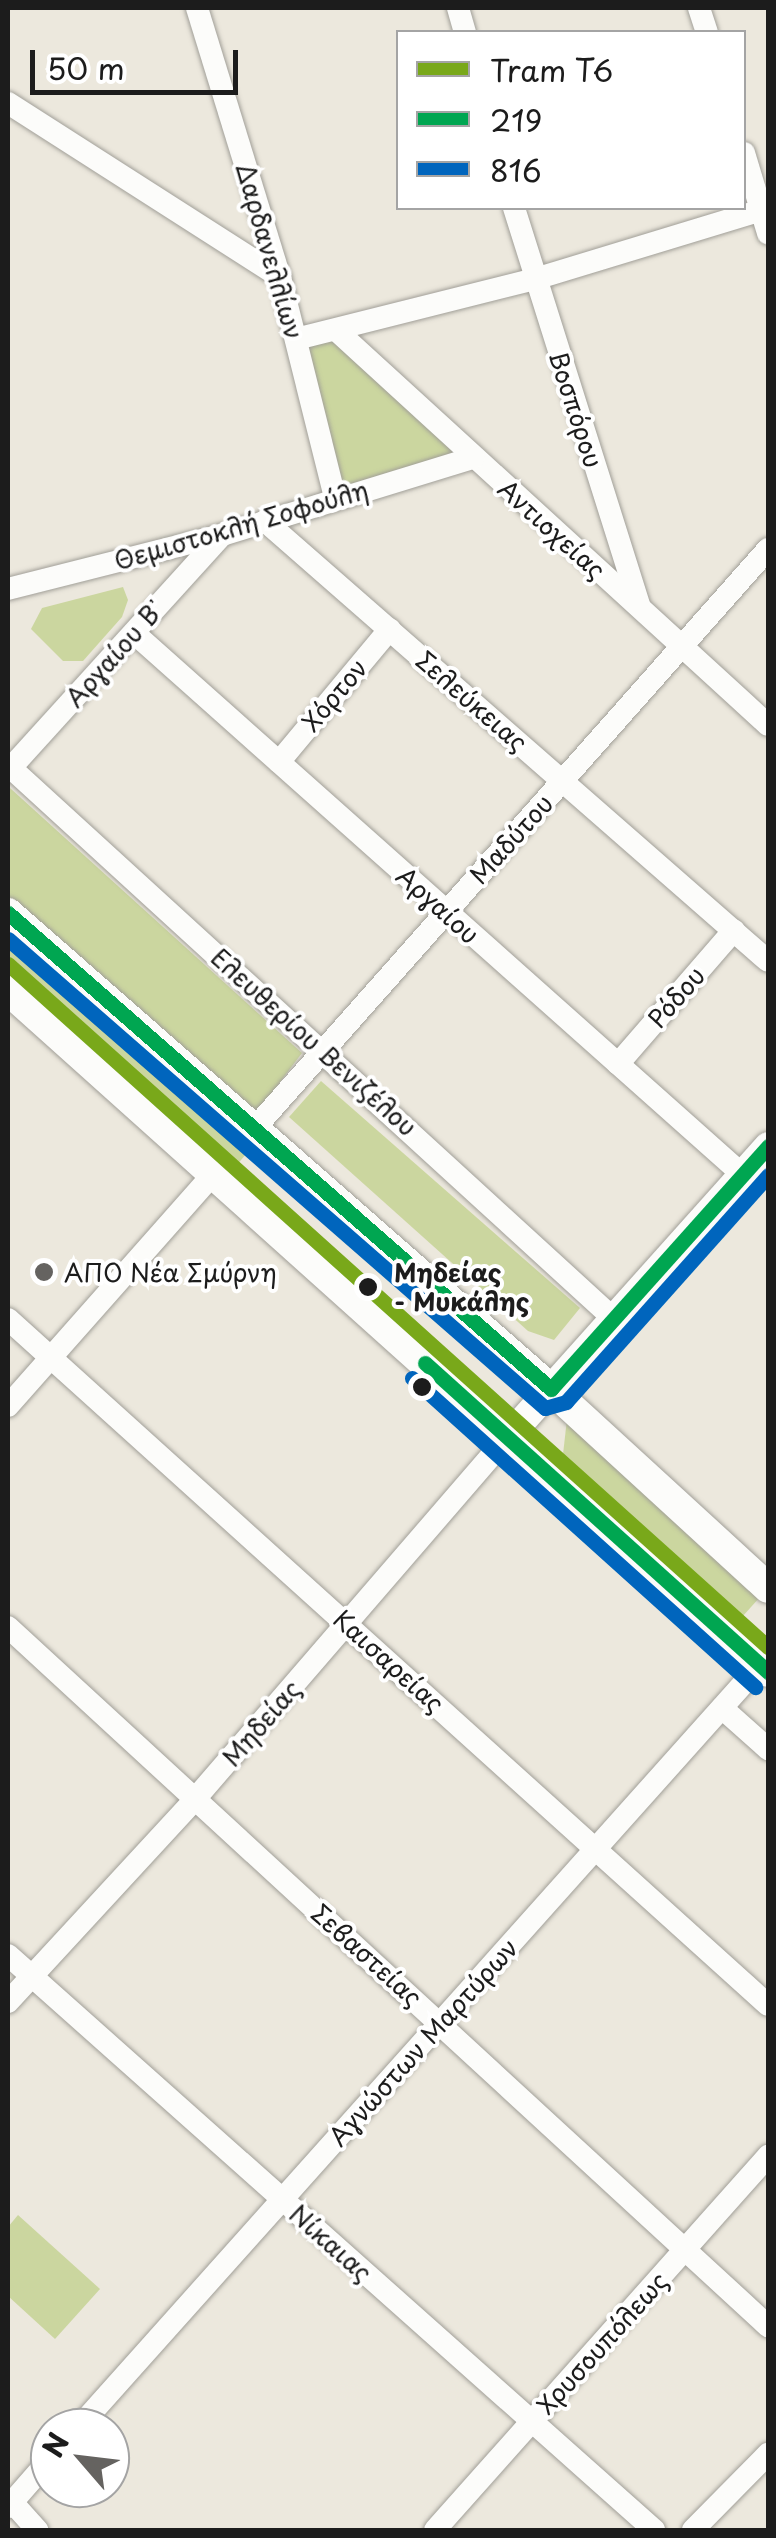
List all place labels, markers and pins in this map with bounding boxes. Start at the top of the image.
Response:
place label: ΑΠΟ Νέα Σμύρνη [64,1257,277,1287]
place label: Μηδείας - Μυκάλης [394,1258,530,1317]
marker: ΑΠΟ Νέα Σμύρνη [33,1261,55,1283]
marker: Μηδείας - Μυκάλης [351,1270,385,1304]
unlabelled marker [412,1377,432,1397]

